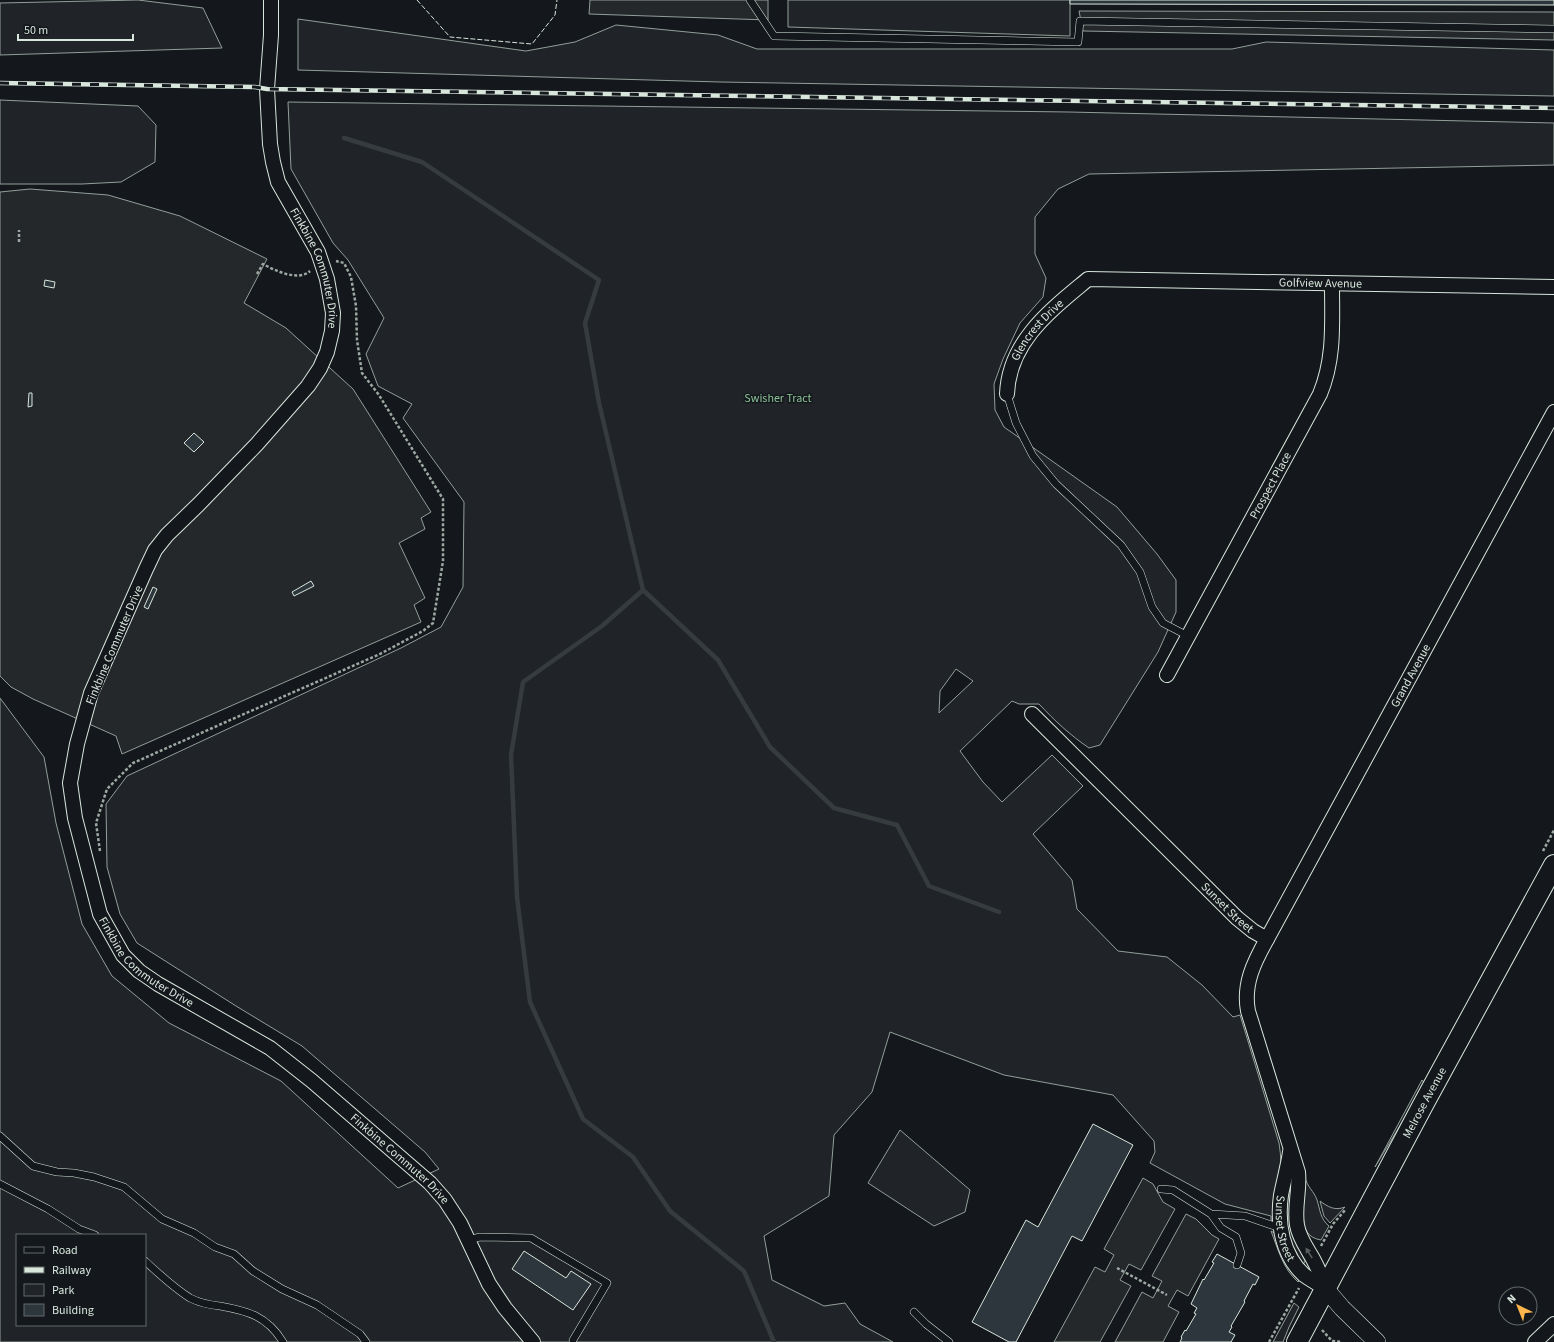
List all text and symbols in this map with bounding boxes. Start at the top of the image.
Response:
scale bar [18,16,133,42]
text: 50 m [24,22,48,39]
street label: Finkbine Commuter Drive [285,205,341,329]
street label: Golfview Avenue [1279,274,1362,293]
street label: Glencrest Drive [1007,295,1068,364]
park label: Swisher Tract [744,390,812,407]
street label: Prospect Place [1246,449,1296,522]
street label: Finkbine Commuter Drive [82,583,147,707]
street label: Grand Avenue [1387,641,1435,711]
street label: Sunset Street [1197,879,1257,937]
street label: Finkbine Commuter Drive [94,914,197,1012]
street label: Melrose Avenue [1399,1064,1451,1142]
street label: Finkbine Commuter Drive [346,1110,453,1208]
street label: Sunset Street [1271,1195,1299,1265]
legend [16,1234,146,1326]
text: Road [52,1242,78,1259]
one-way arrow [1305,1248,1313,1258]
text: Railway [52,1262,91,1279]
text: Park [52,1282,74,1299]
north arrow [1498,1286,1538,1326]
text: N [1504,1291,1519,1307]
text: Building [52,1302,94,1319]

